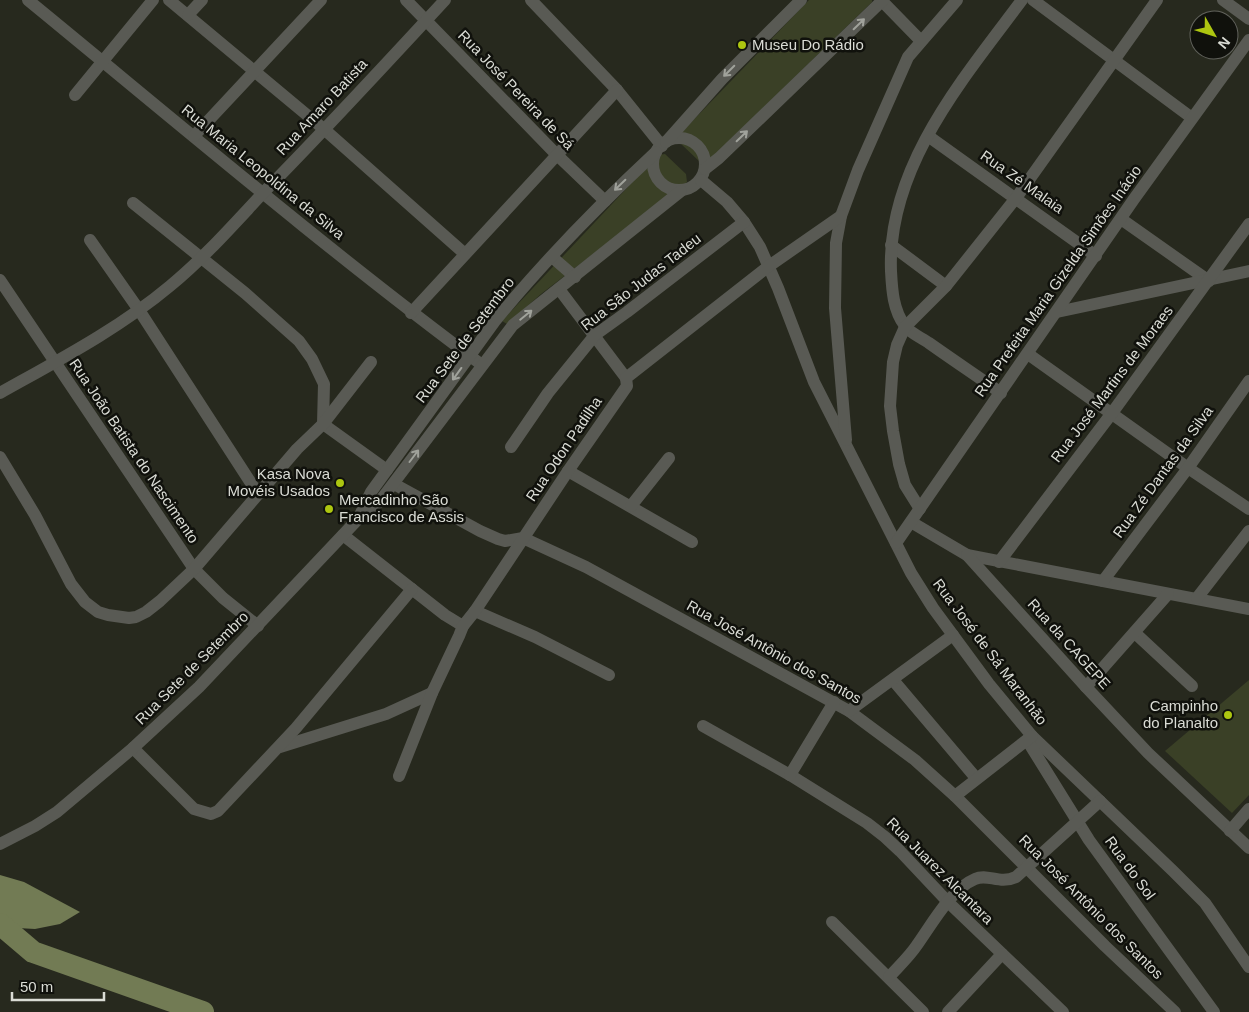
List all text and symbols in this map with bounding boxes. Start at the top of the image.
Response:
north arrow [1189,10,1239,60]
one-way arrow [852,18,865,30]
street label: Rua José Pereira de Sá [455,26,578,153]
text: N [1215,34,1234,52]
place label: Museu Do Rádio [752,36,864,53]
marker: Museu Do Rádio [736,39,748,51]
street label: Rua Amaro Batista [273,55,371,158]
one-way arrow [723,65,736,77]
street label: Rua Maria Leopoldina da Silva [179,101,349,243]
one-way arrow [735,131,747,143]
street label: Rua Zé Malaia [977,147,1068,217]
street label: Rua Prefeita Maria Gizelda Simões Inácio [971,162,1144,400]
one-way arrow [614,179,627,191]
street label: Rua São Judas Tadeu [577,230,704,334]
street label: Rua Sete de Setembro [412,274,517,406]
street label: Rua José Martins de Moraes [1047,302,1176,465]
one-way arrow [519,309,532,320]
street label: Rua João Batista do Nascimento [66,355,203,546]
one-way arrow [452,367,463,380]
street label: Rua Odon Padilha [522,393,605,504]
street label: Rua Zé Dantas da Silva [1109,402,1216,541]
one-way arrow [409,450,420,463]
place label: Kasa Nova Movéis Usados [227,465,331,499]
marker: Kasa Nova Movéis Usados [334,477,346,489]
place label: Mercadinho São Francisco de Assis [339,491,464,525]
marker: Mercadinho São Francisco de Assis [323,503,335,515]
street label: Rua José de Sá Maranhão [930,575,1051,728]
street label: Rua da CAGEPE [1025,595,1114,692]
street label: Rua José Antônio dos Santos [684,596,864,707]
street label: Rua Sete de Setembro [132,608,252,728]
place label: Campinho do Planalto [1143,697,1218,731]
marker: Campinho do Planalto [1222,709,1234,721]
street label: Rua Juarez Alcantara [884,814,998,928]
street label: Rua José Antônio dos Santos [1016,831,1167,982]
street label: Rua do Sol [1102,833,1159,903]
scale bar [12,970,105,1002]
text: 50 m [20,978,53,995]

